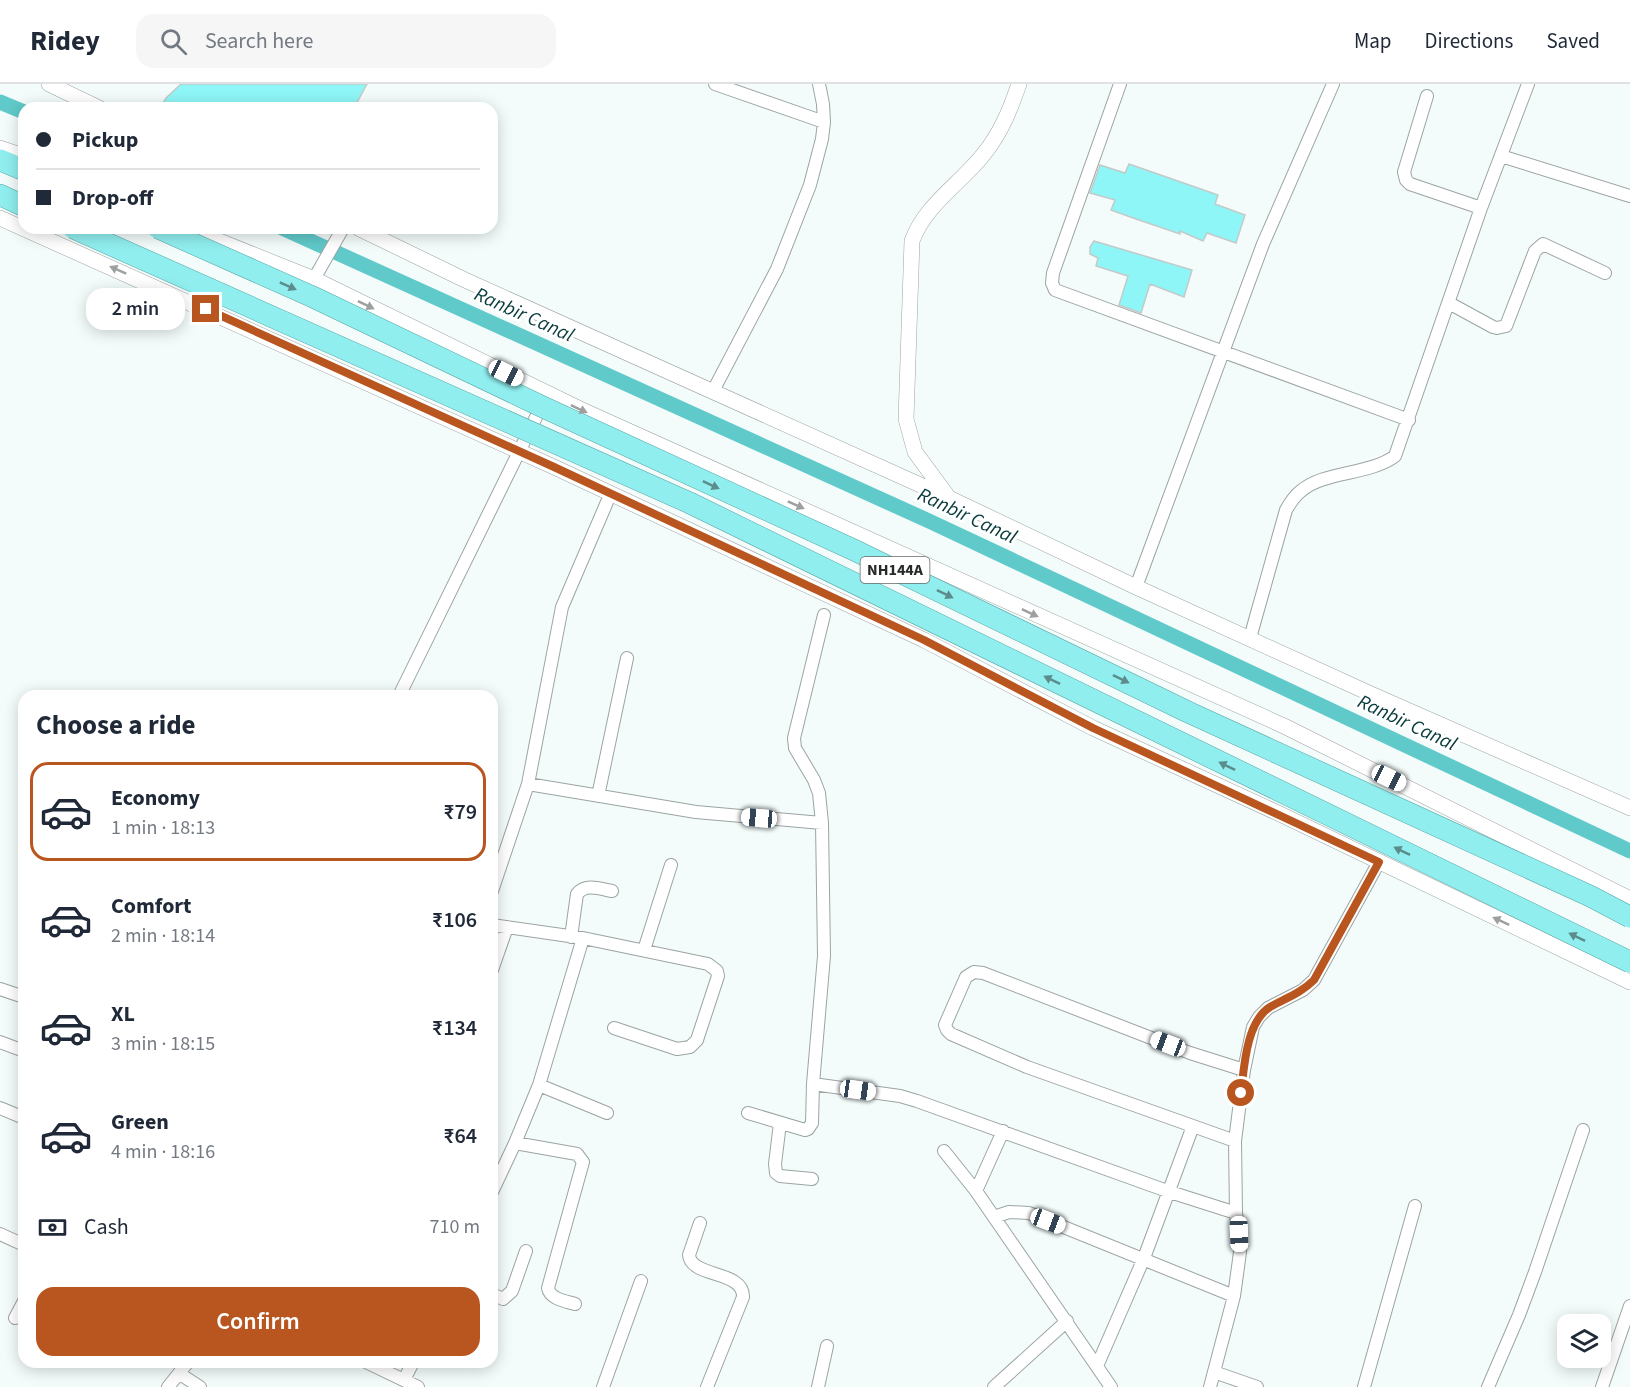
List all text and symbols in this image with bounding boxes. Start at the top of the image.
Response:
search box [136,14,556,68]
text: Ridey [30,21,100,61]
icon: search [157,25,190,58]
text: Search here [205,25,313,57]
text: Map [1354,26,1392,56]
text: Directions [1425,26,1513,56]
text: Saved [1546,26,1600,56]
text: Pickup [72,124,138,156]
text: Drop-off [72,182,153,214]
one-way arrow [109,265,127,275]
water label: Ranbir Canal [470,281,578,349]
one-way arrow [279,282,296,291]
callout: 2 min [86,288,185,330]
text: 2 min [112,295,159,323]
route end [192,295,219,322]
one-way arrow [358,300,375,310]
car [486,357,526,389]
one-way arrow [571,404,588,413]
one-way arrow [703,480,720,489]
water label: Ranbir Canal [913,481,1021,551]
one-way arrow [787,501,804,510]
road number: NH144A [860,557,930,583]
one-way arrow [936,589,954,599]
one-way arrow [1022,608,1040,618]
one-way arrow [1043,675,1060,685]
one-way arrow [1112,675,1129,684]
water label: Ranbir Canal [1353,688,1461,758]
text: Choose a ride [36,706,196,745]
one-way arrow [1218,761,1235,770]
car [1369,762,1409,794]
text: Economy [111,782,200,814]
icon: car [39,785,93,839]
text: ₹79 [443,796,477,828]
car [740,807,778,829]
text: 1 min · 18:13 [111,814,215,842]
one-way arrow [1393,847,1411,857]
text: Comfort [111,890,192,922]
icon: car [39,893,93,947]
text: ₹106 [432,904,477,936]
one-way arrow [1493,916,1510,925]
text: 2 min · 18:14 [111,922,215,950]
one-way arrow [1569,932,1586,941]
text: XL [111,998,135,1030]
icon: car [39,1001,93,1055]
text: ₹134 [432,1012,477,1044]
car [1148,1029,1188,1059]
text: 3 min · 18:15 [111,1030,215,1058]
car [839,1079,877,1101]
route start [1227,1079,1254,1106]
text: Green [111,1106,169,1138]
icon: car [39,1109,93,1163]
text: ₹64 [443,1120,477,1152]
text: 4 min · 18:16 [111,1138,215,1166]
car [1028,1206,1068,1236]
icon: cash [36,1211,69,1244]
text: Cash [84,1211,129,1243]
text: 710 m [430,1213,480,1241]
car [1229,1216,1249,1252]
button: Confirm [36,1287,480,1356]
map controls [1557,1314,1611,1368]
button: layers [1557,1314,1611,1368]

